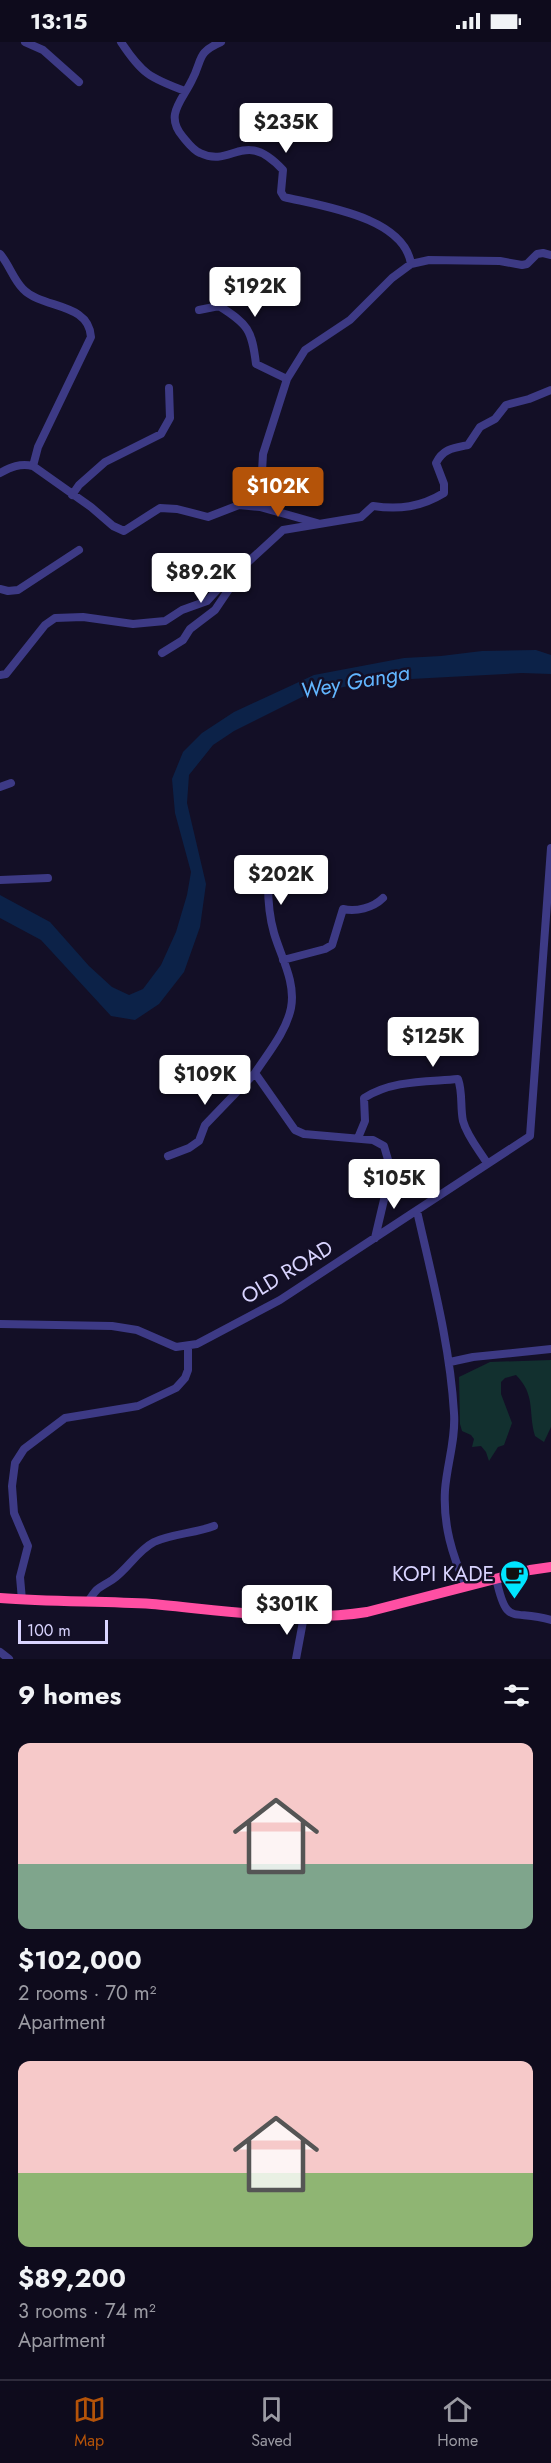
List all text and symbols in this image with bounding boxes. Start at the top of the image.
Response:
text: 13:15 [30,5,87,37]
pin: $235K [244,103,328,154]
text: $235K [254,108,318,137]
pin: $192K [213,267,297,318]
text: $192K [223,272,287,301]
pin: $102K [236,467,320,518]
text: $102K [247,472,309,501]
pin: $89.2K [152,553,250,604]
text: $89.2K [166,558,236,587]
water label: Wey Ganga [298,656,412,706]
pin: $202K [239,855,323,906]
text: $202K [248,860,314,889]
pin: $125K [391,1017,475,1068]
text: $125K [402,1022,464,1051]
pin: $109K [163,1055,247,1106]
text: $109K [173,1060,237,1089]
pin: $105K [352,1159,436,1210]
text: $105K [363,1164,425,1193]
street label: OLD ROAD [235,1233,339,1311]
cafe icon: KOPI KADE [499,1558,531,1600]
place label: KOPI KADE [392,1559,494,1589]
pin: $301K [245,1585,329,1636]
text: $301K [256,1590,318,1619]
scale bar [18,1617,108,1644]
text: 100 m [27,1619,71,1642]
text: 9 homes [18,1676,121,1714]
icon: filters [500,1679,533,1712]
icon: home [222,1782,330,1890]
text: $102,000 [18,1941,142,1979]
text: 2 rooms · 70 m² [18,1979,156,2008]
text: Apartment [18,2008,105,2037]
icon: home [222,2100,330,2208]
text: $89,200 [18,2259,126,2297]
text: 3 rooms · 74 m² [18,2297,156,2326]
text: Apartment [18,2326,105,2355]
tab: Map [73,2393,106,2452]
tab: Saved [251,2393,292,2452]
tab: Home [437,2393,478,2452]

